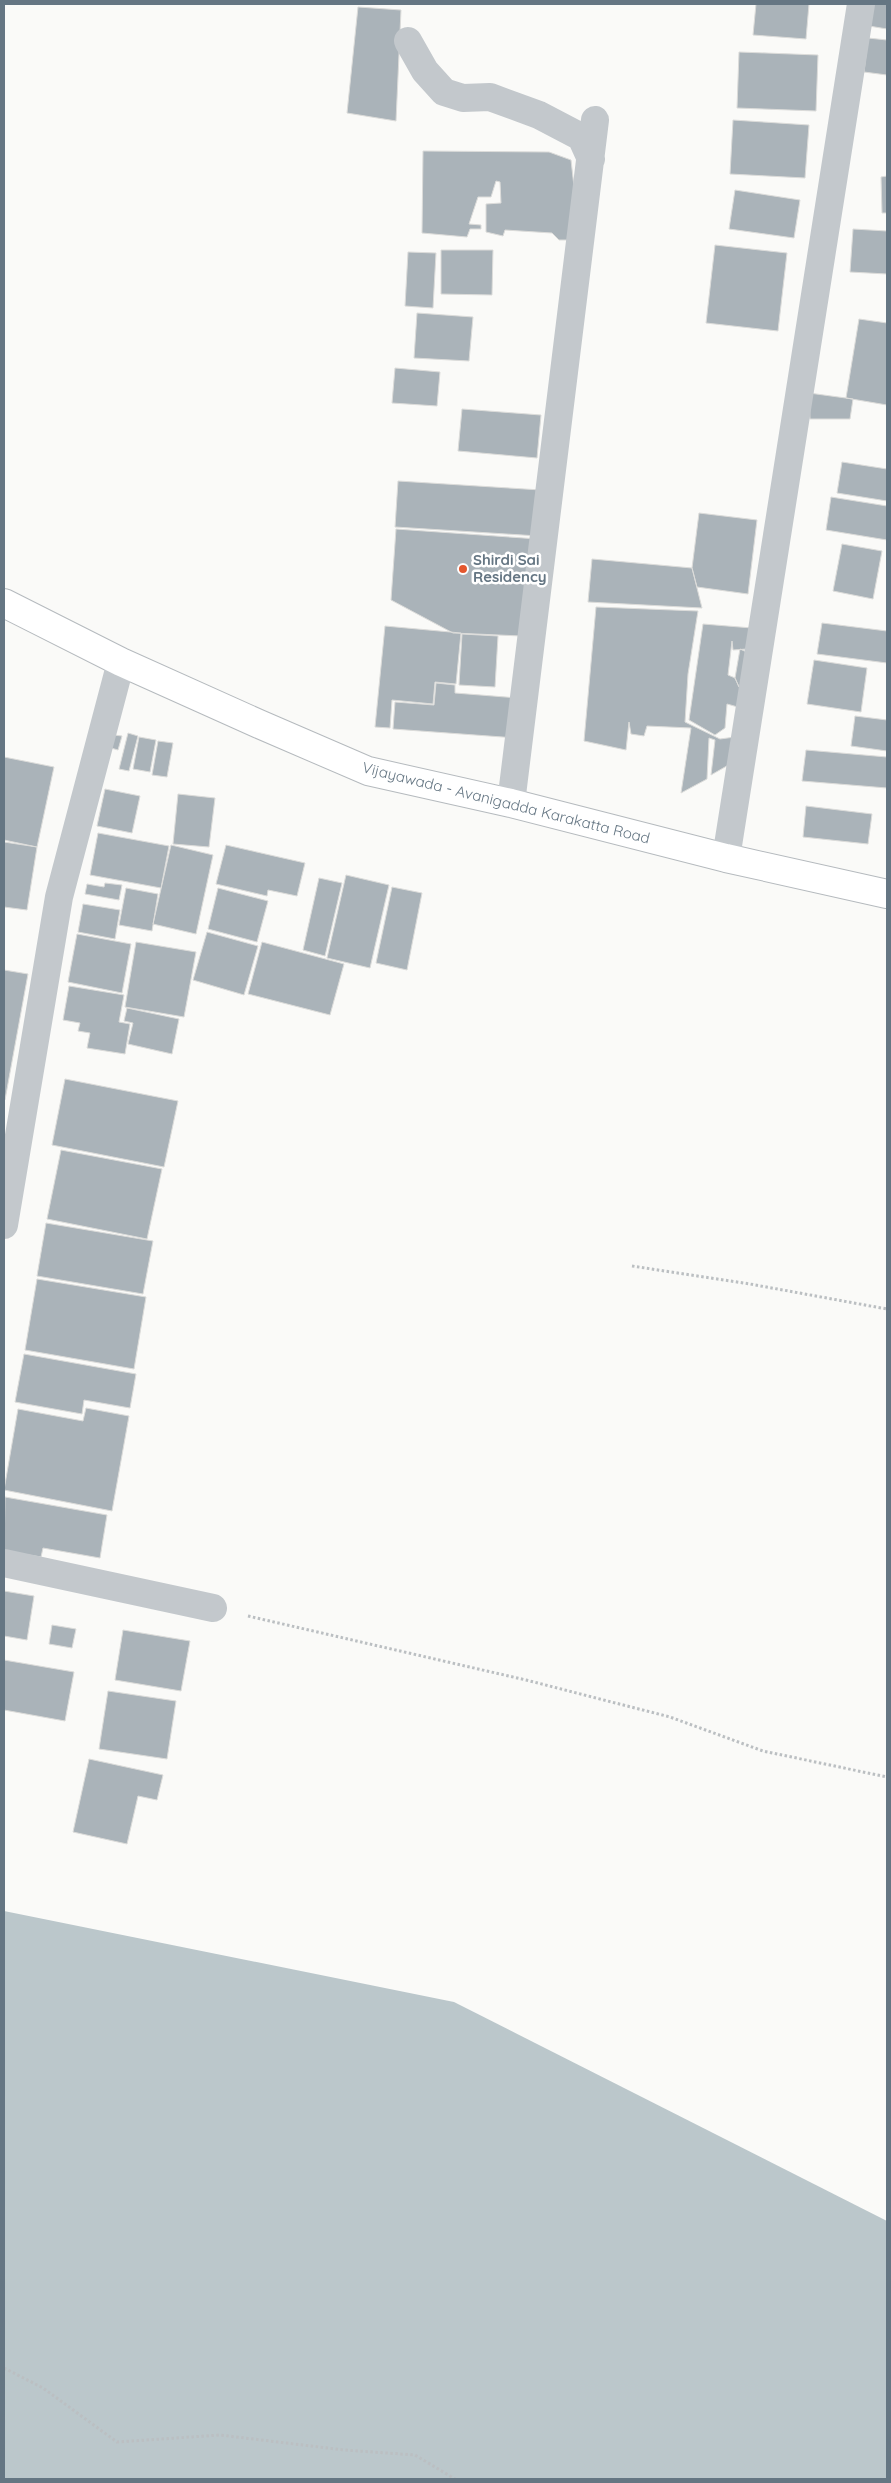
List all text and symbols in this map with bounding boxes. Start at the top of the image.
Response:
place label: Shirdi Sai Residency [473,550,547,586]
marker: Shirdi Sai Residency [457,563,469,575]
street label: Vijayawada - Avanigadda Karakatta Road [360,758,652,848]

